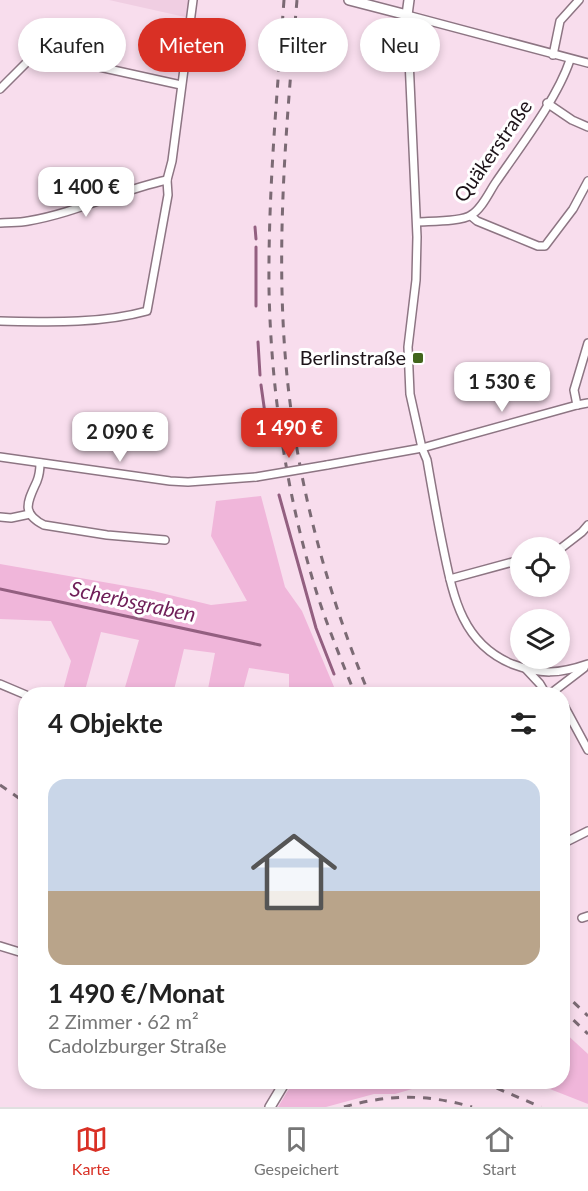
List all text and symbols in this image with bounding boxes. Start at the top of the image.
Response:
chip: Kaufen [18,18,126,72]
chip: Mieten [138,18,246,72]
chip: Filter [258,18,348,72]
chip: Neu [360,18,440,72]
street label: Quäkerstraße [448,95,536,206]
pin: 1 400 € [31,167,141,218]
text: 1 400 € [52,174,120,198]
place label: Berlinstraße [300,345,406,369]
marker: Berlinstraße [411,351,425,365]
pin: 1 530 € [447,362,557,413]
text: 1 530 € [468,369,536,393]
pin: 1 490 € [234,408,344,459]
pin: 2 090 € [65,412,175,463]
text: 1 490 € [255,415,323,439]
text: 2 090 € [86,419,154,443]
map controls [510,537,570,669]
button: locate [510,537,570,597]
water label: Scherbsgraben [68,575,198,626]
button: layers [510,609,570,669]
text: 4 Objekte [48,707,163,739]
icon: filters [507,707,540,740]
icon: home [240,818,348,926]
text: 1 490 €/Monat [48,977,225,1009]
text: 2 Zimmer · 62 m² [48,1009,199,1033]
text: Cadolzburger Straße [48,1033,227,1057]
tab: Karte [72,1123,110,1178]
tab: Gespeichert [254,1123,339,1178]
tab: Start [483,1123,516,1178]

